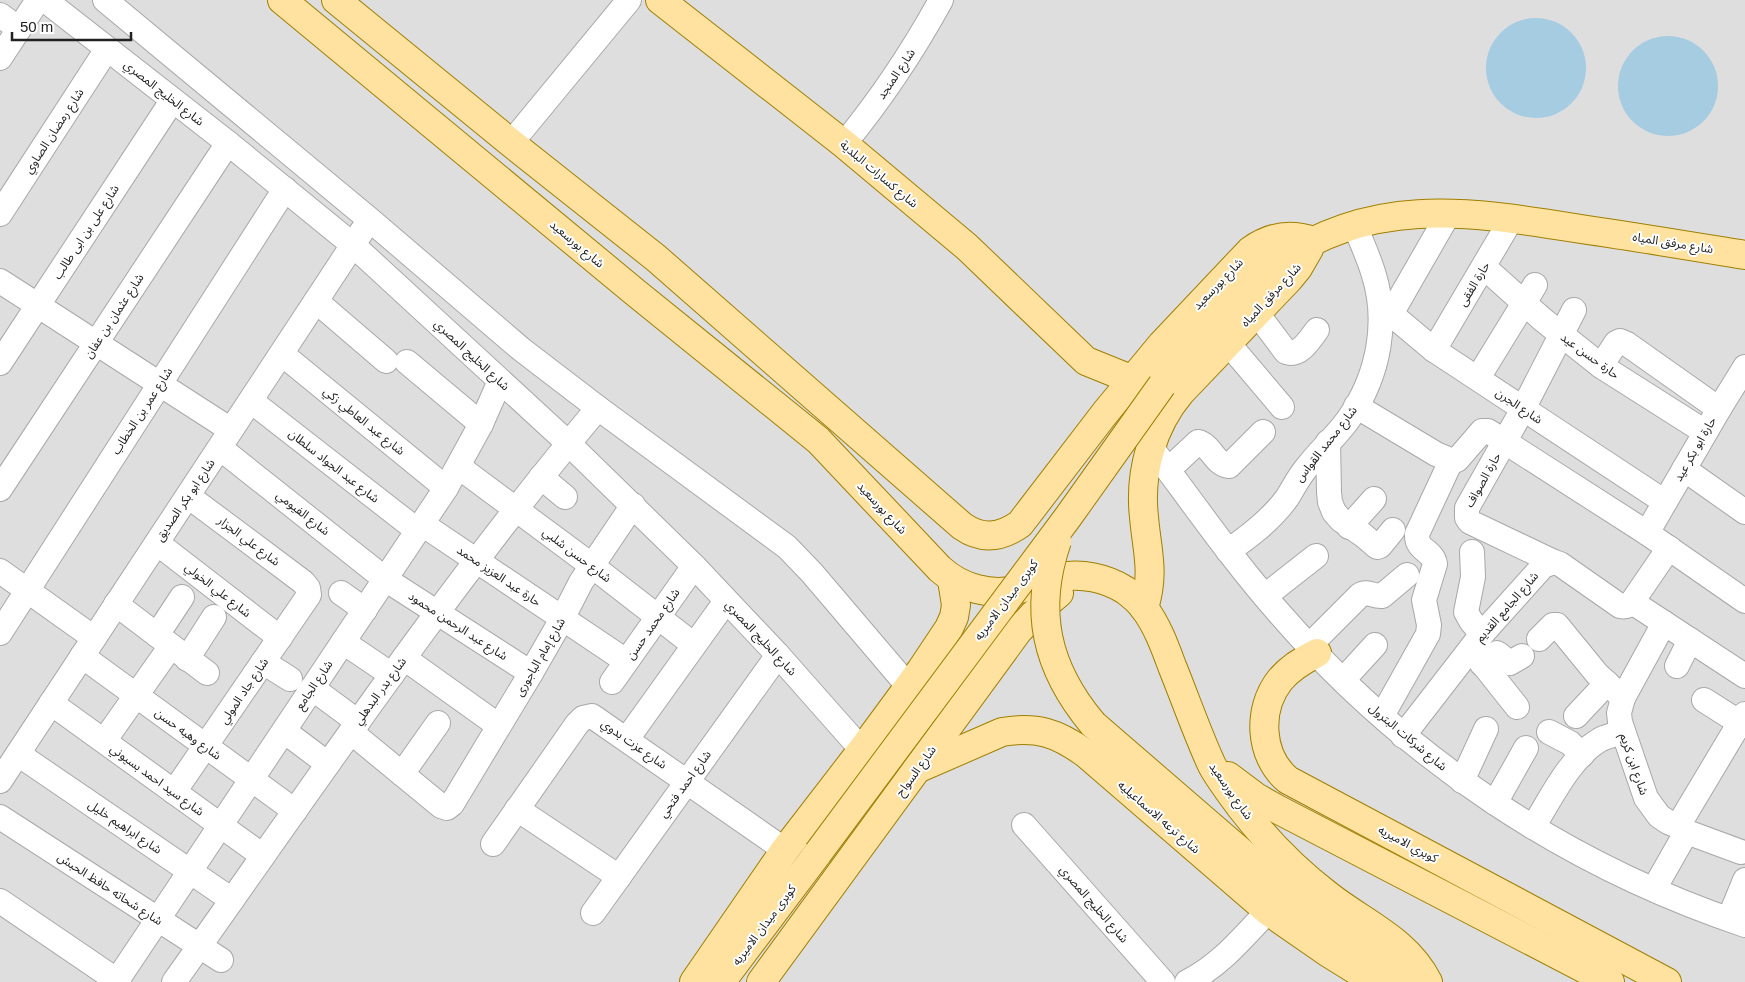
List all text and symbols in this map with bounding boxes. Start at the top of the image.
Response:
scale bar [12,10,131,42]
text: 50 m [20,18,53,35]
street label: شارع المنجد [874,46,920,103]
street label: شارع الخليج المصري [119,57,207,131]
street label: شارع رمضان الصاوي [21,86,89,178]
street label: شارع كسارات البلدية [836,137,921,212]
street label: شارع على بن ابى طالب [50,182,123,283]
street label: شارع بورسعيد [546,217,607,272]
street label: شارع مرفق المياه [1631,230,1714,258]
street label: شارع بورسعيد [1190,255,1247,314]
street label: حارة الفقى [1455,259,1493,309]
street label: شارع مرفق المياه [1238,260,1305,331]
street label: شارع عثمان بن عفان [81,271,148,362]
street label: شارع الخليج المصري [430,317,513,395]
street label: حارة حسن عيد [1558,330,1622,382]
street label: شارع عمر بن الخطاب [109,365,177,458]
street label: شارع عبد العاطي زكي [319,384,407,460]
street label: شارع الجرن [1492,385,1545,428]
street label: شارع محمد القواس [1292,403,1361,486]
street label: حارة ابو بكر عيد [1671,414,1719,484]
street label: شارع عبد الجواد سلطان [285,426,382,507]
street label: حارة الصواف [1462,450,1504,510]
street label: شارع ابو بكر الصديق [152,456,219,545]
street label: شارع بورسعيد [853,479,910,538]
street label: شارع الفيومي [272,488,332,540]
street label: شارع علي الجزار [213,513,283,571]
street label: شارع حسن شلبي [538,525,614,588]
street label: حارة عبد العزيز محمد [454,543,544,609]
street label: كوبرى ميدان الاميريه [971,556,1041,643]
street label: شارع علي الخولي [181,560,254,622]
street label: شارع الجامع القديم [1473,569,1543,646]
street label: شارع محمد حسن [623,586,684,663]
street label: شارع عبد الرحمن محمود [405,589,510,665]
street label: شارع الخليج المصري [721,597,799,680]
street label: شارع إمام الباجورى [512,615,570,700]
street label: شارع جاد المولي [217,655,274,728]
street label: شارع بدر البدهلي [351,655,411,729]
street label: شارع الجامع [292,658,337,713]
street label: شارع شركات البترول [1365,700,1450,775]
street label: شارع وهبه حسن [151,705,224,764]
street label: شارع عزت بدوي [597,716,669,774]
street label: شارع ابن كريم [1615,731,1651,797]
street label: شارع سيد احمد بسيوني [106,741,207,821]
street label: شارع السواح [893,743,941,800]
street label: شارع احمد فتحي [656,748,716,822]
street label: شارع بورسعيد [1205,760,1256,823]
street label: شارع ترعه الاسماعيليه [1114,778,1203,858]
street label: شارع ابراهيم خليل [85,797,164,858]
street label: كوبري الاميريه [1374,822,1441,868]
street label: شارع شحاته حافظ الحبش [54,850,165,930]
street label: شارع الخليج المصري [1055,863,1131,947]
street label: كوبرى ميدان الاميريه [729,881,799,968]

